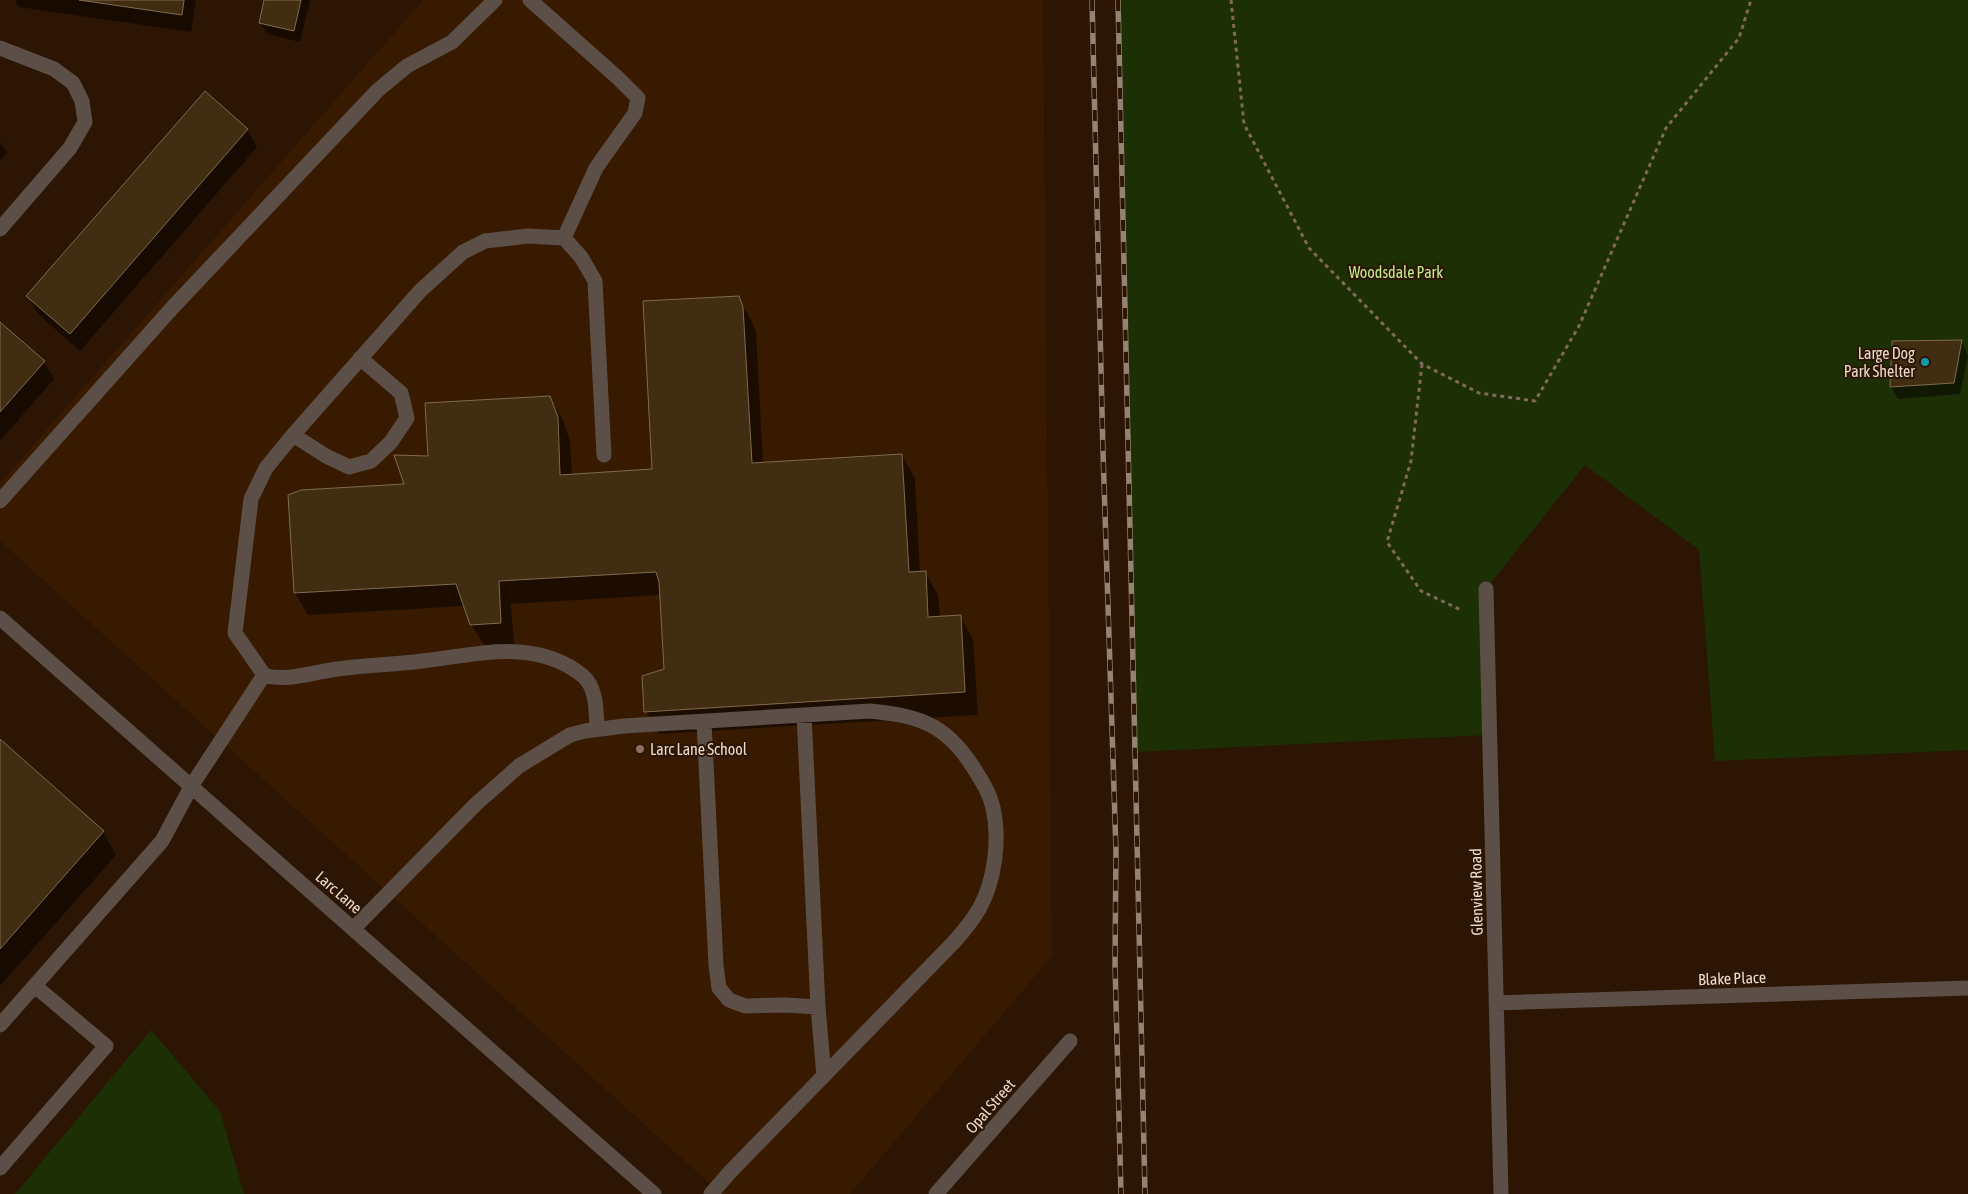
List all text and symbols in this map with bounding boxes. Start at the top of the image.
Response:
park label: Woodsdale Park [1349,263,1443,281]
place label: Large Dog Park Shelter [1844,344,1915,380]
marker: Large Dog Park Shelter [1919,356,1931,368]
place label: Larc Lane School [650,740,748,758]
marker: Larc Lane School [634,743,646,755]
street label: Glenview Road [1466,848,1486,936]
street label: Larc Lane [312,867,366,917]
street label: Blake Place [1698,968,1766,988]
street label: Opal Street [962,1075,1019,1137]

